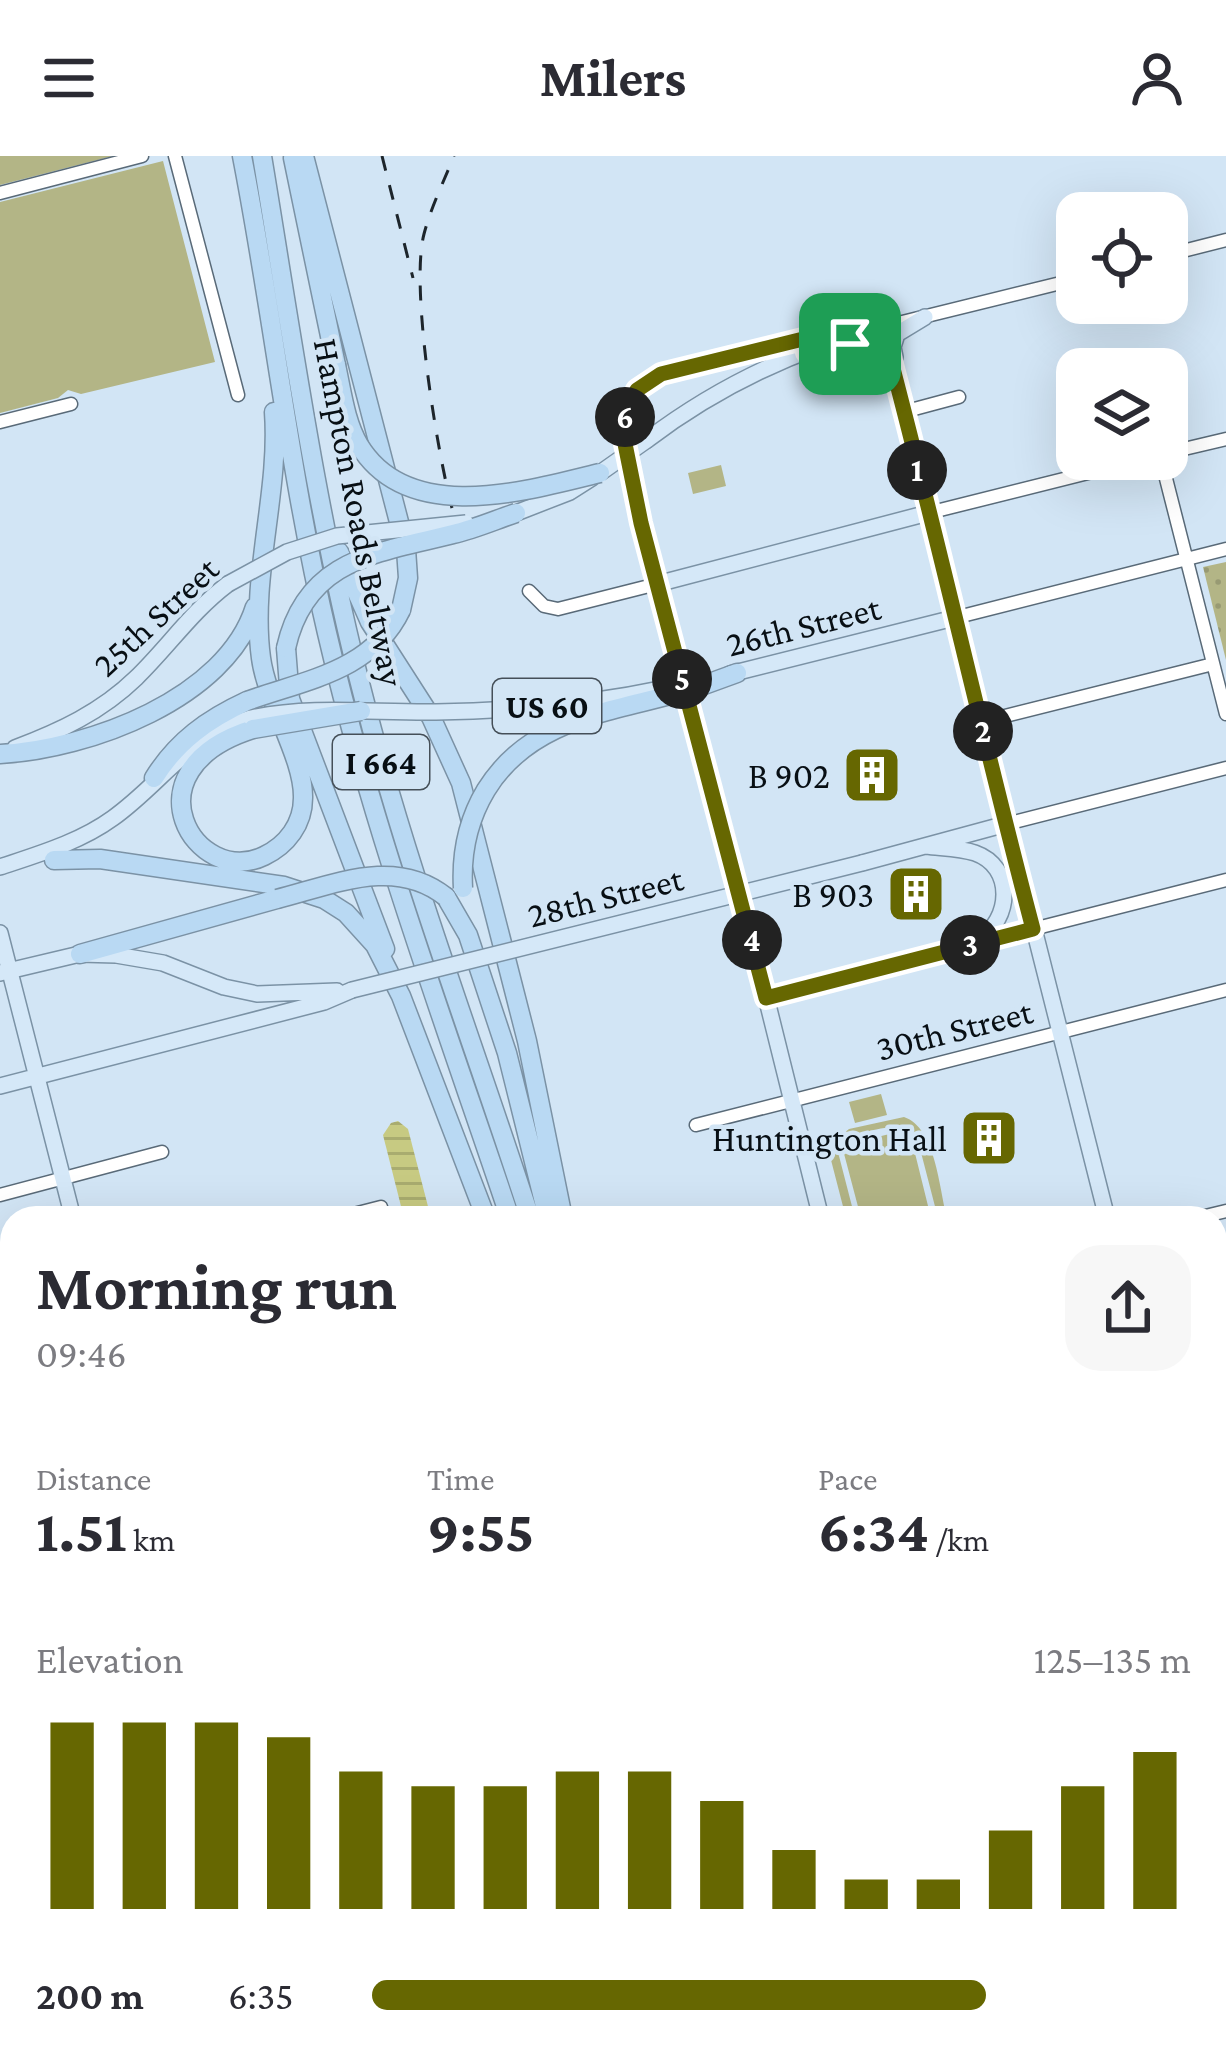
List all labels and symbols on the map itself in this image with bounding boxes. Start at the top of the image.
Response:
pin [799,293,901,395]
street label: Hampton Roads Beltway [306,335,412,690]
pin: 6 [595,387,655,447]
pin: 1 [887,440,947,500]
street label: 25th Street [85,548,227,685]
street label: 26th Street [722,587,886,664]
pin: 5 [652,649,712,709]
road number: US 60 [493,679,601,733]
pin: 2 [953,701,1013,761]
road number: I 664 [333,735,429,789]
building icon: B 902 [841,744,903,806]
place label: B 902 [748,756,830,796]
street label: 28th Street [523,858,688,936]
building icon: B 903 [885,863,947,925]
place label: B 903 [792,875,874,915]
pin: 4 [722,910,782,970]
pin: 3 [940,915,1000,975]
street label: 30th Street [872,991,1038,1069]
building icon: Huntington Hall [958,1107,1020,1169]
place label: Huntington Hall [712,1119,947,1159]

